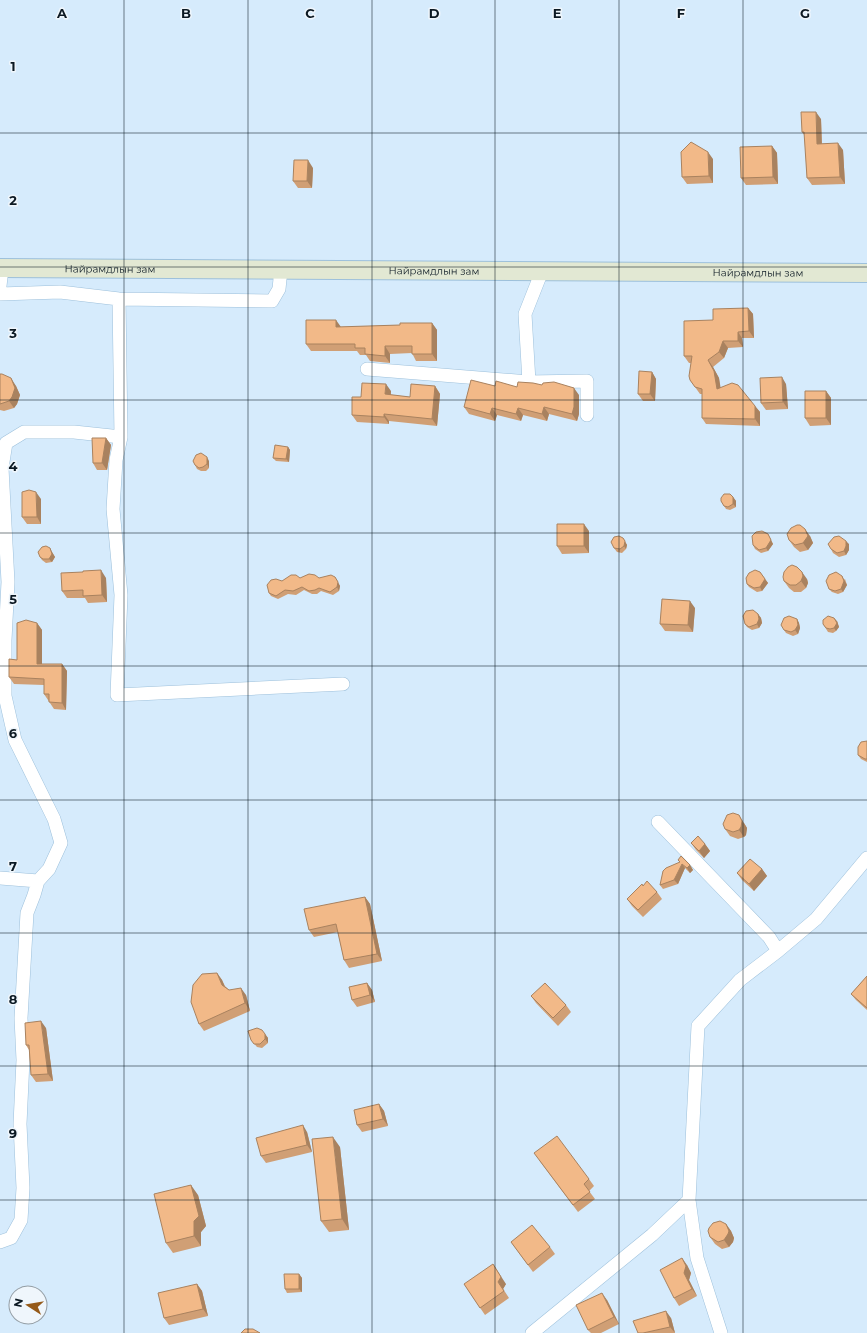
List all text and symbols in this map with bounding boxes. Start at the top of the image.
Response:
text: A [56,5,68,21]
text: B [181,5,191,21]
text: C [305,5,315,21]
text: D [429,5,440,21]
text: E [553,5,562,21]
text: F [677,5,685,21]
text: G [800,5,810,21]
text: 1 [10,58,16,74]
text: 2 [9,192,17,208]
street label: Найрамдлын зам [65,262,155,276]
street label: Найрамдлын зам [389,264,479,278]
street label: Найрамдлын зам [713,266,803,280]
text: 3 [8,325,17,341]
text: 4 [9,458,18,474]
text: 5 [9,591,17,607]
text: 6 [9,725,18,741]
text: 7 [9,858,17,874]
text: 8 [9,991,18,1007]
text: 9 [9,1125,17,1141]
north arrow [8,1285,48,1325]
text: N [10,1297,26,1309]

